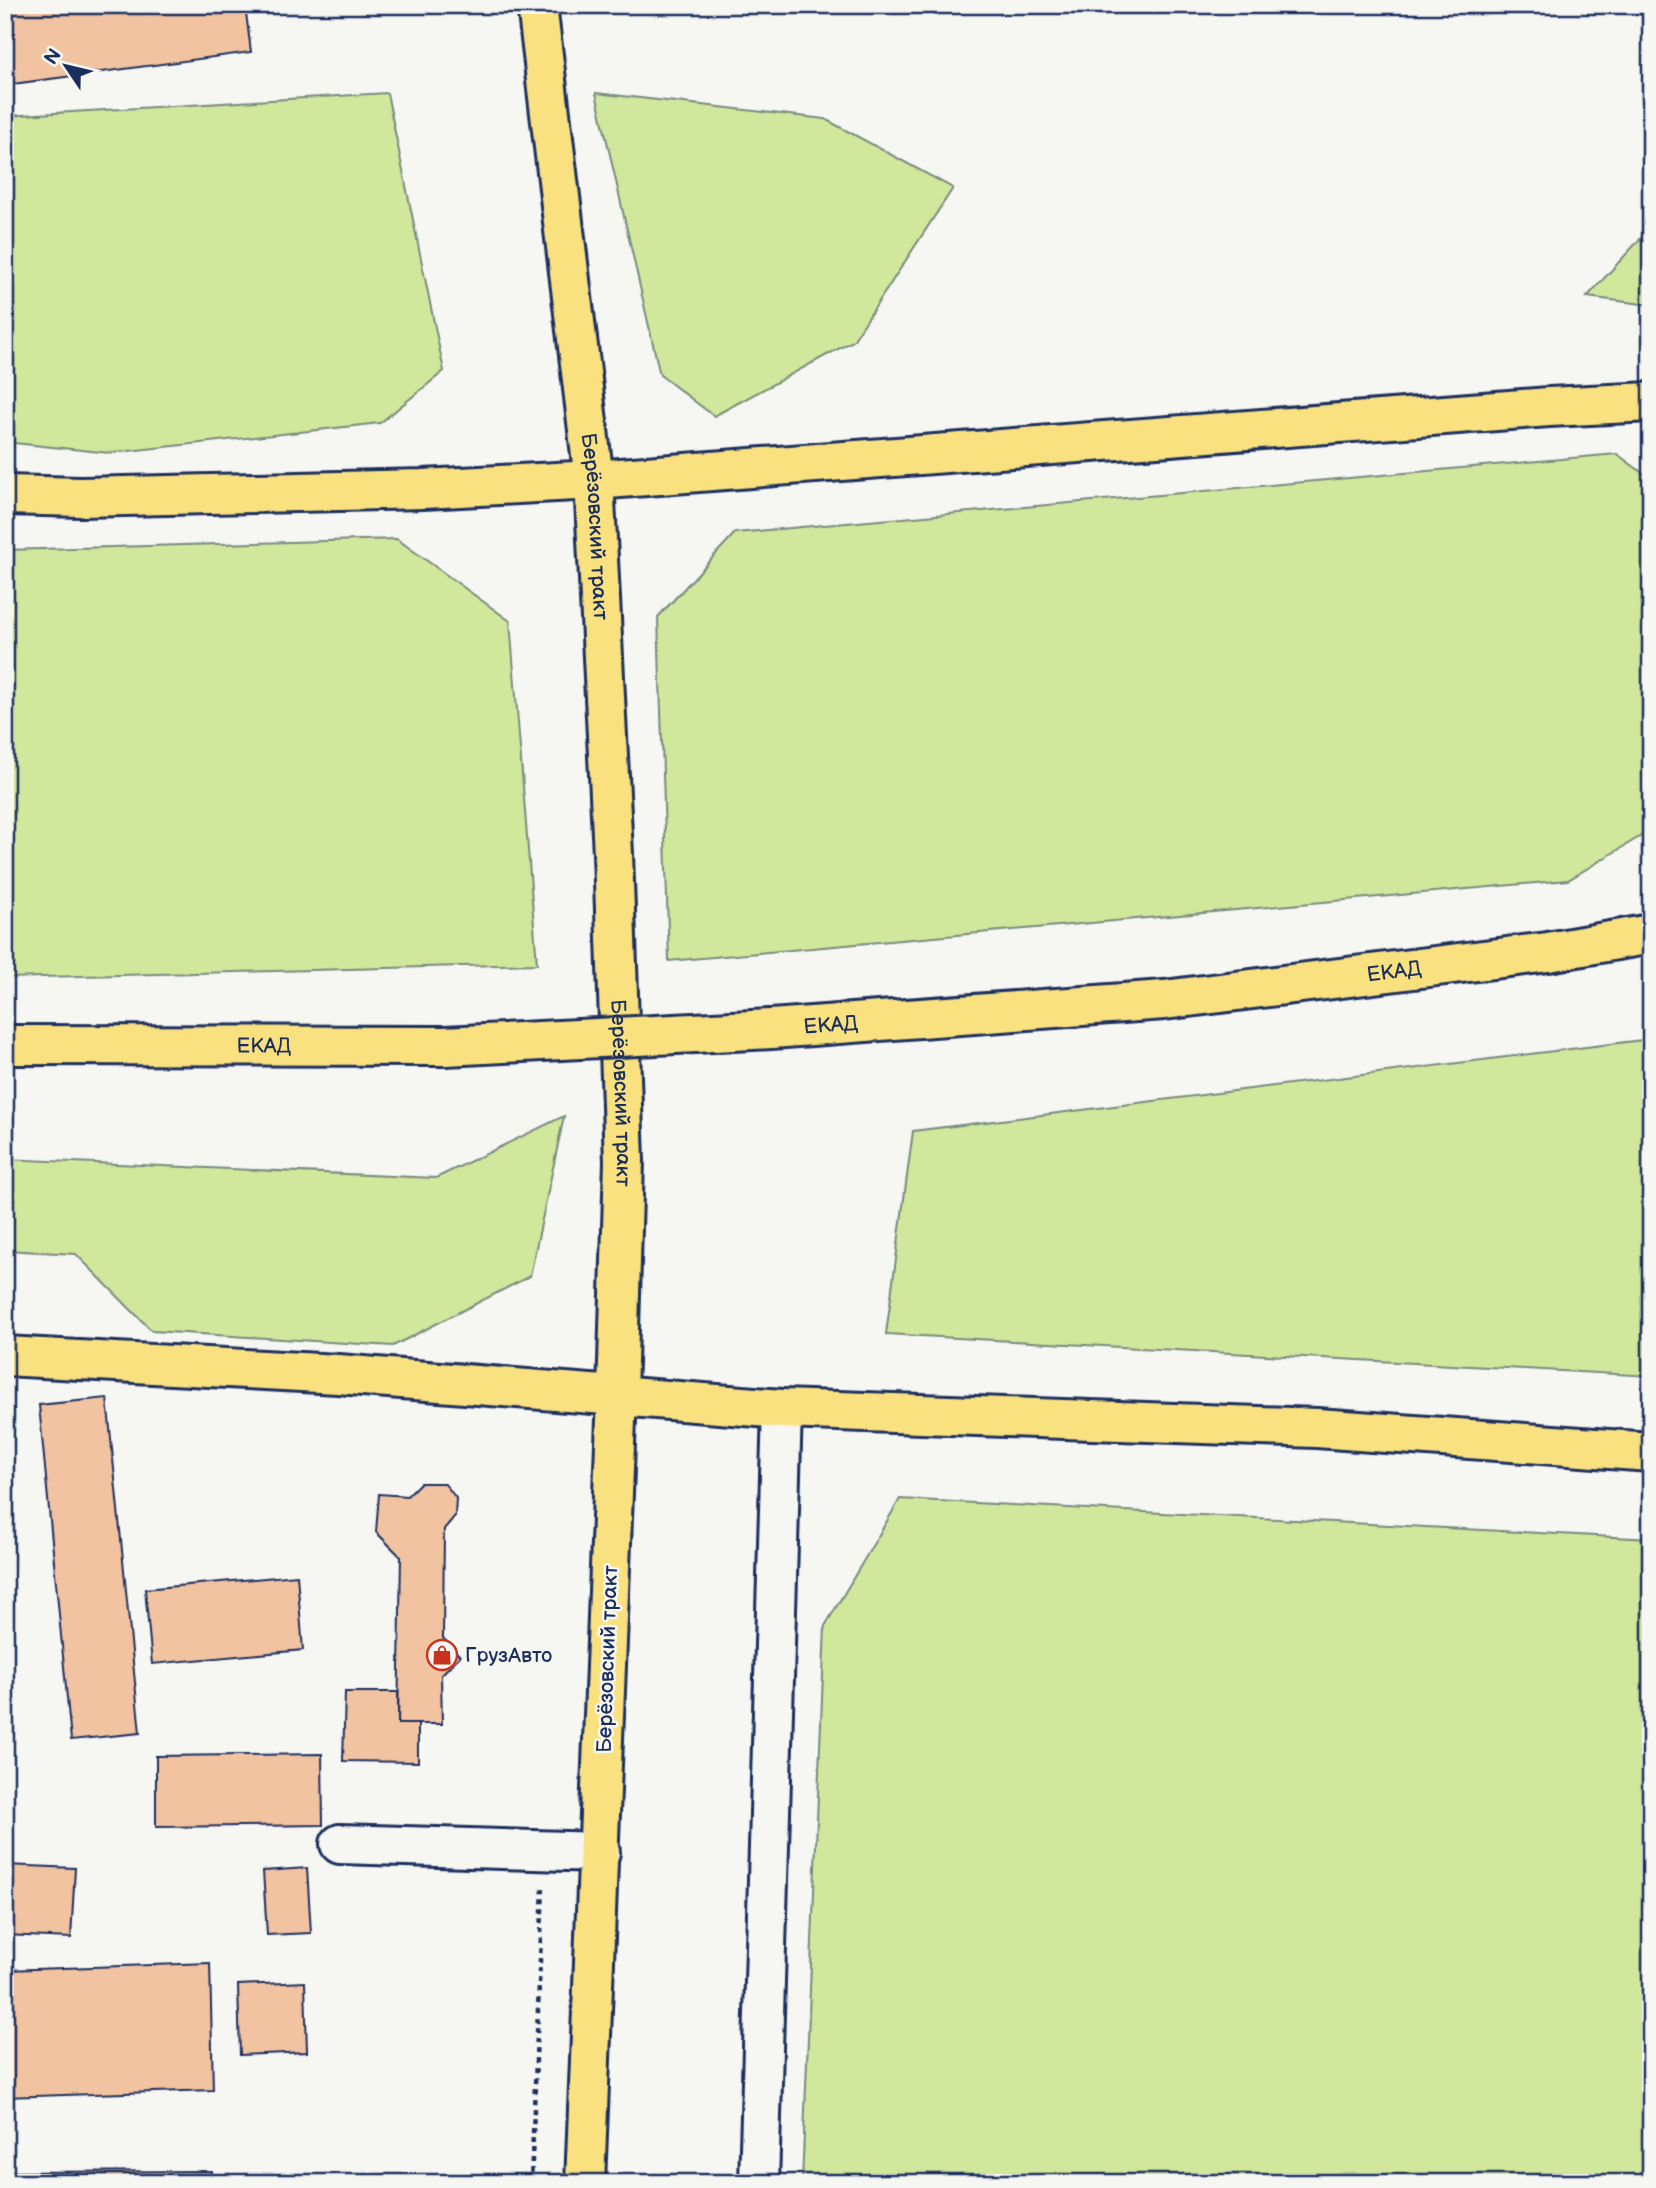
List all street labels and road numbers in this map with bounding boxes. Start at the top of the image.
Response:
street label: Берёзовский тракт [575,432,613,621]
street label: ЕКАД [1365,956,1423,988]
street label: Берёзовский тракт [605,999,636,1187]
street label: ЕКАД [803,1011,859,1040]
street label: ЕКАД [237,1034,292,1059]
street label: Берёзовский тракт [592,1565,623,1753]

